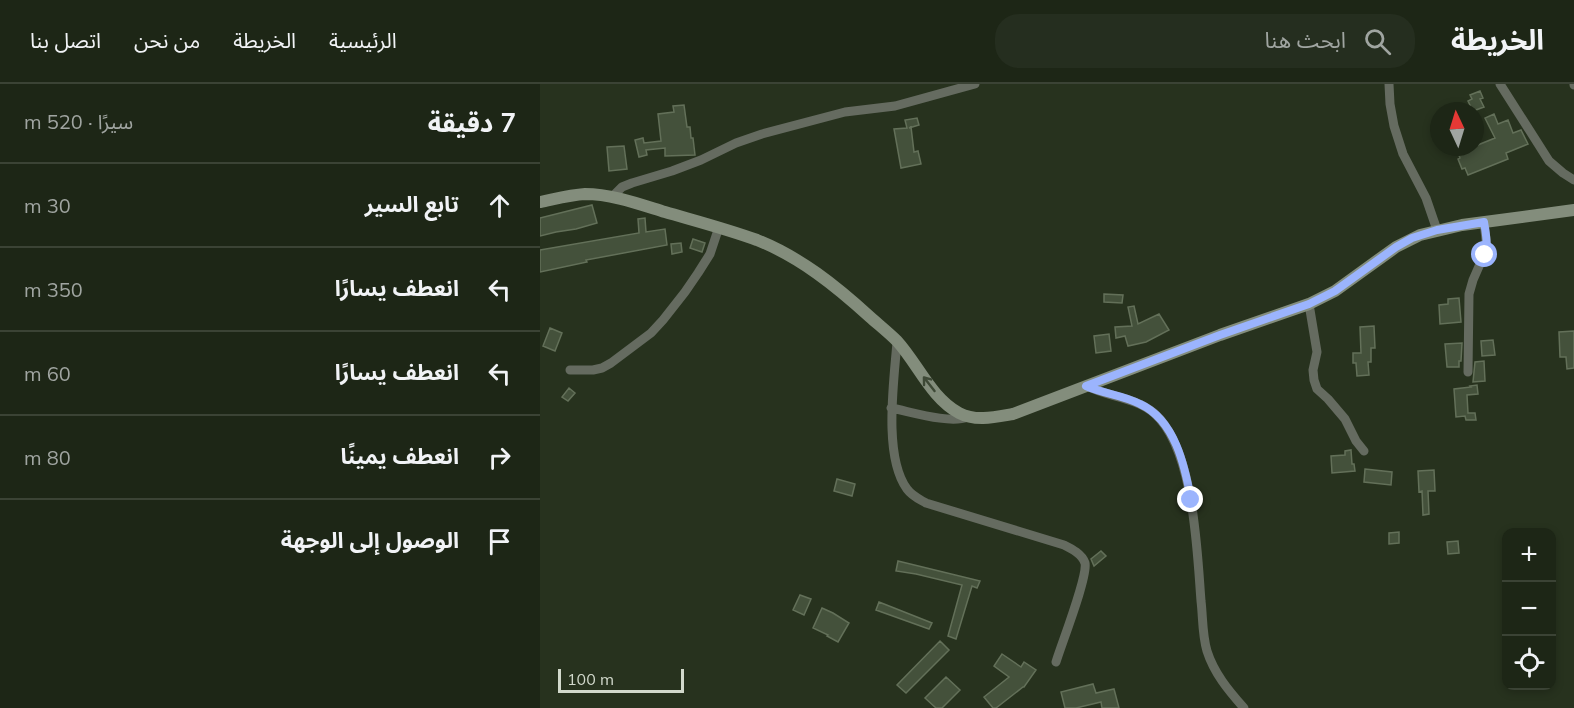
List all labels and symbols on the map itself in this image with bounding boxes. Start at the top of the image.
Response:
north arrow [1430,102,1484,156]
route start [1471,241,1497,267]
one-way arrow [922,376,935,392]
route end [1177,486,1203,512]
scale bar [558,666,684,694]

